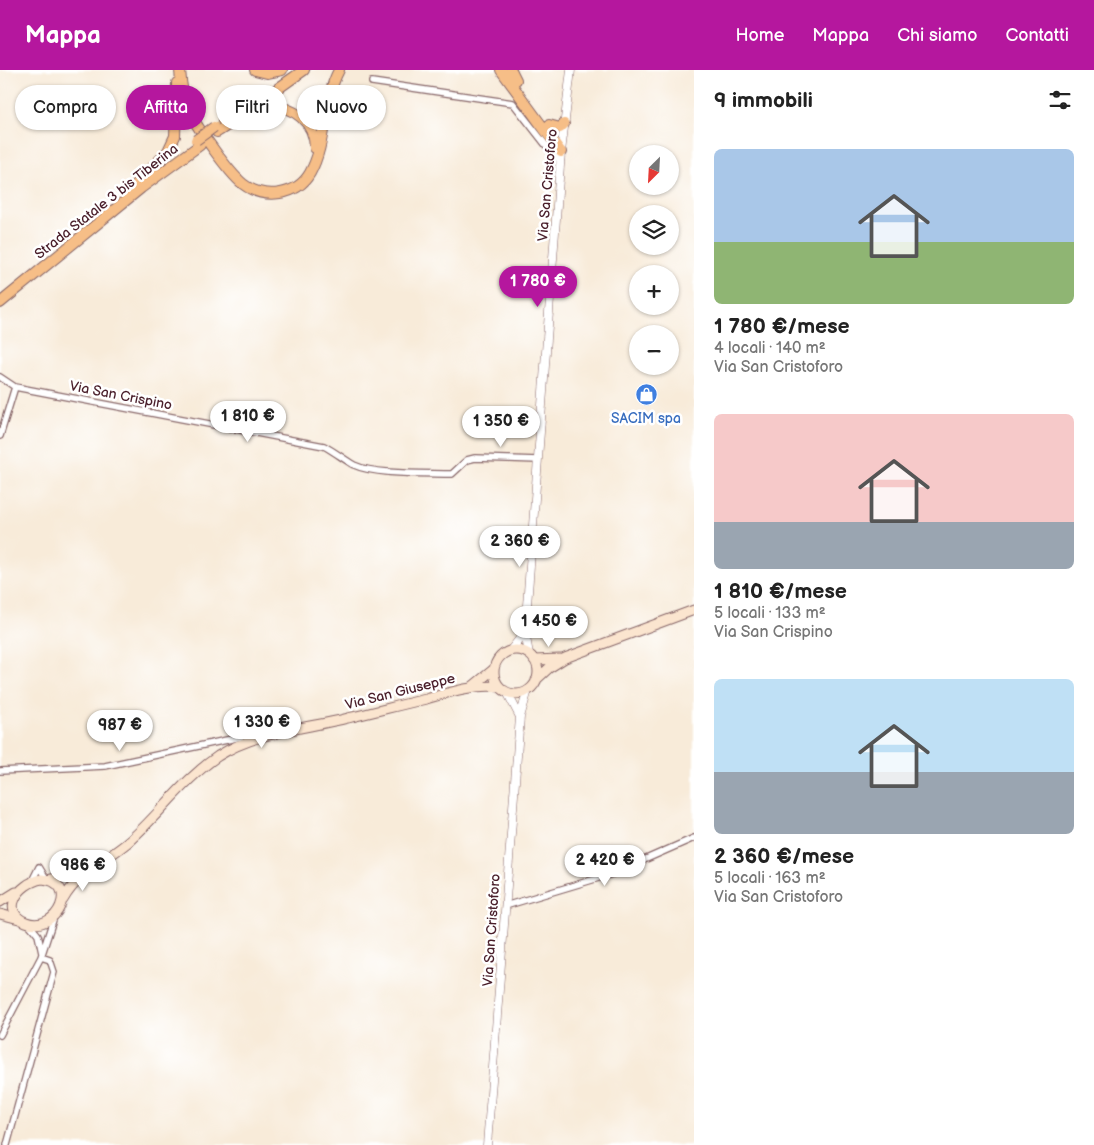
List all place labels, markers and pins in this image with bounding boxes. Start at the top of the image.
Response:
pin: 1 780 € [492,266,584,308]
shop icon: SACIM spa [634,383,658,407]
pin: 1 810 € [202,400,294,443]
pin: 1 350 € [455,406,547,448]
place label: SACIM spa [611,410,681,427]
pin: 2 360 € [474,526,566,568]
pin: 1 450 € [503,606,595,648]
pin: 1 330 € [216,706,308,749]
pin: 987 € [85,710,155,752]
pin: 2 420 € [559,844,651,887]
pin: 986 € [48,850,118,892]

